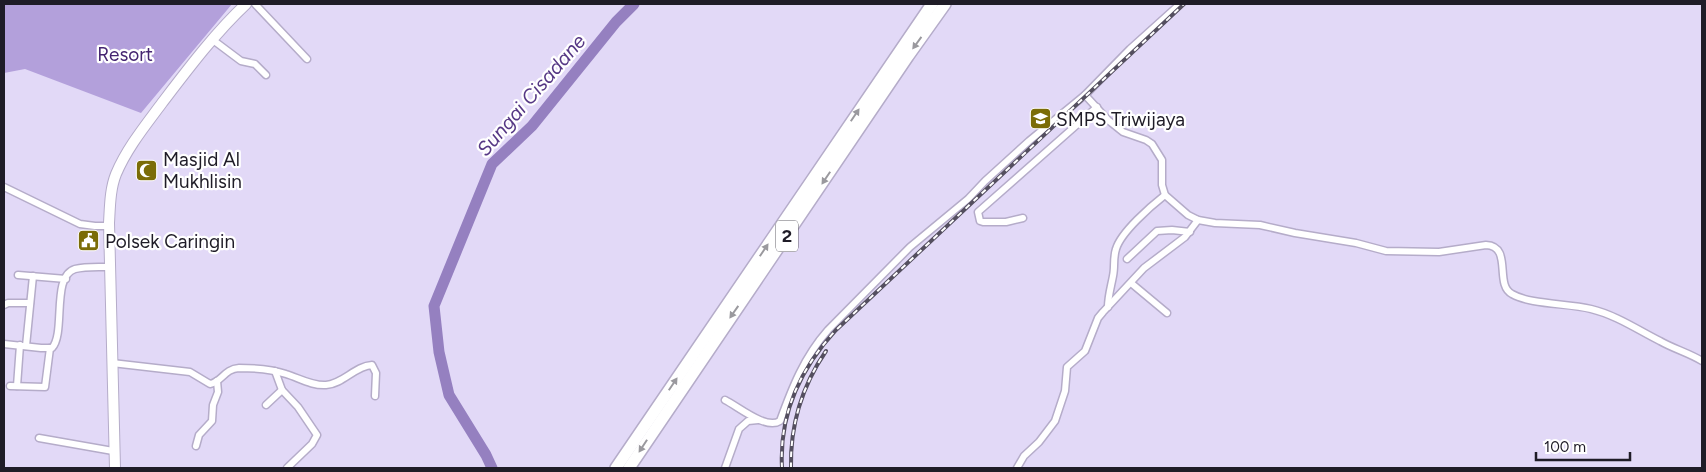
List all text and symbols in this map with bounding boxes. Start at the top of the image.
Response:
water label: Sungai Cisadane [472,29,590,161]
one-way arrow [912,36,922,50]
park label: Resort [97,43,153,66]
school or university icon: SMPS Triwijaya [1028,107,1052,131]
place label: SMPS Triwijaya [1056,108,1185,131]
one-way arrow [850,109,860,122]
place label: Masjid Al Mukhlisin [163,148,242,193]
mosque icon: Masjid Al Mukhlisin [135,158,159,182]
one-way arrow [821,171,831,185]
road number: 2 [776,220,798,252]
public building icon: Polsek Caringin [77,229,101,253]
place label: Polsek Caringin [105,230,235,253]
one-way arrow [759,243,769,257]
one-way arrow [729,305,739,319]
one-way arrow [668,378,678,391]
scale bar [1536,430,1630,462]
text: 100 m [1544,438,1586,456]
one-way arrow [638,440,648,453]

